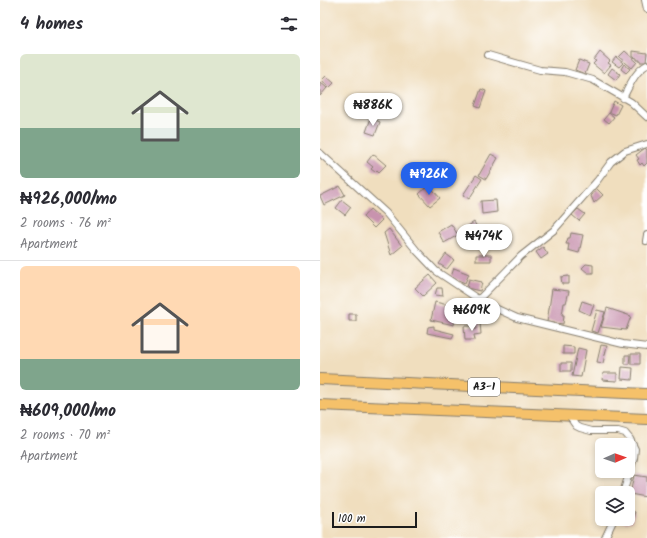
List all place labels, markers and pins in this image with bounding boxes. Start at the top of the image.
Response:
pin: ₦886K [345,93,401,127]
pin: ₦926K [401,162,457,196]
pin: ₦474K [456,224,512,258]
pin: ₦609K [444,298,500,332]

